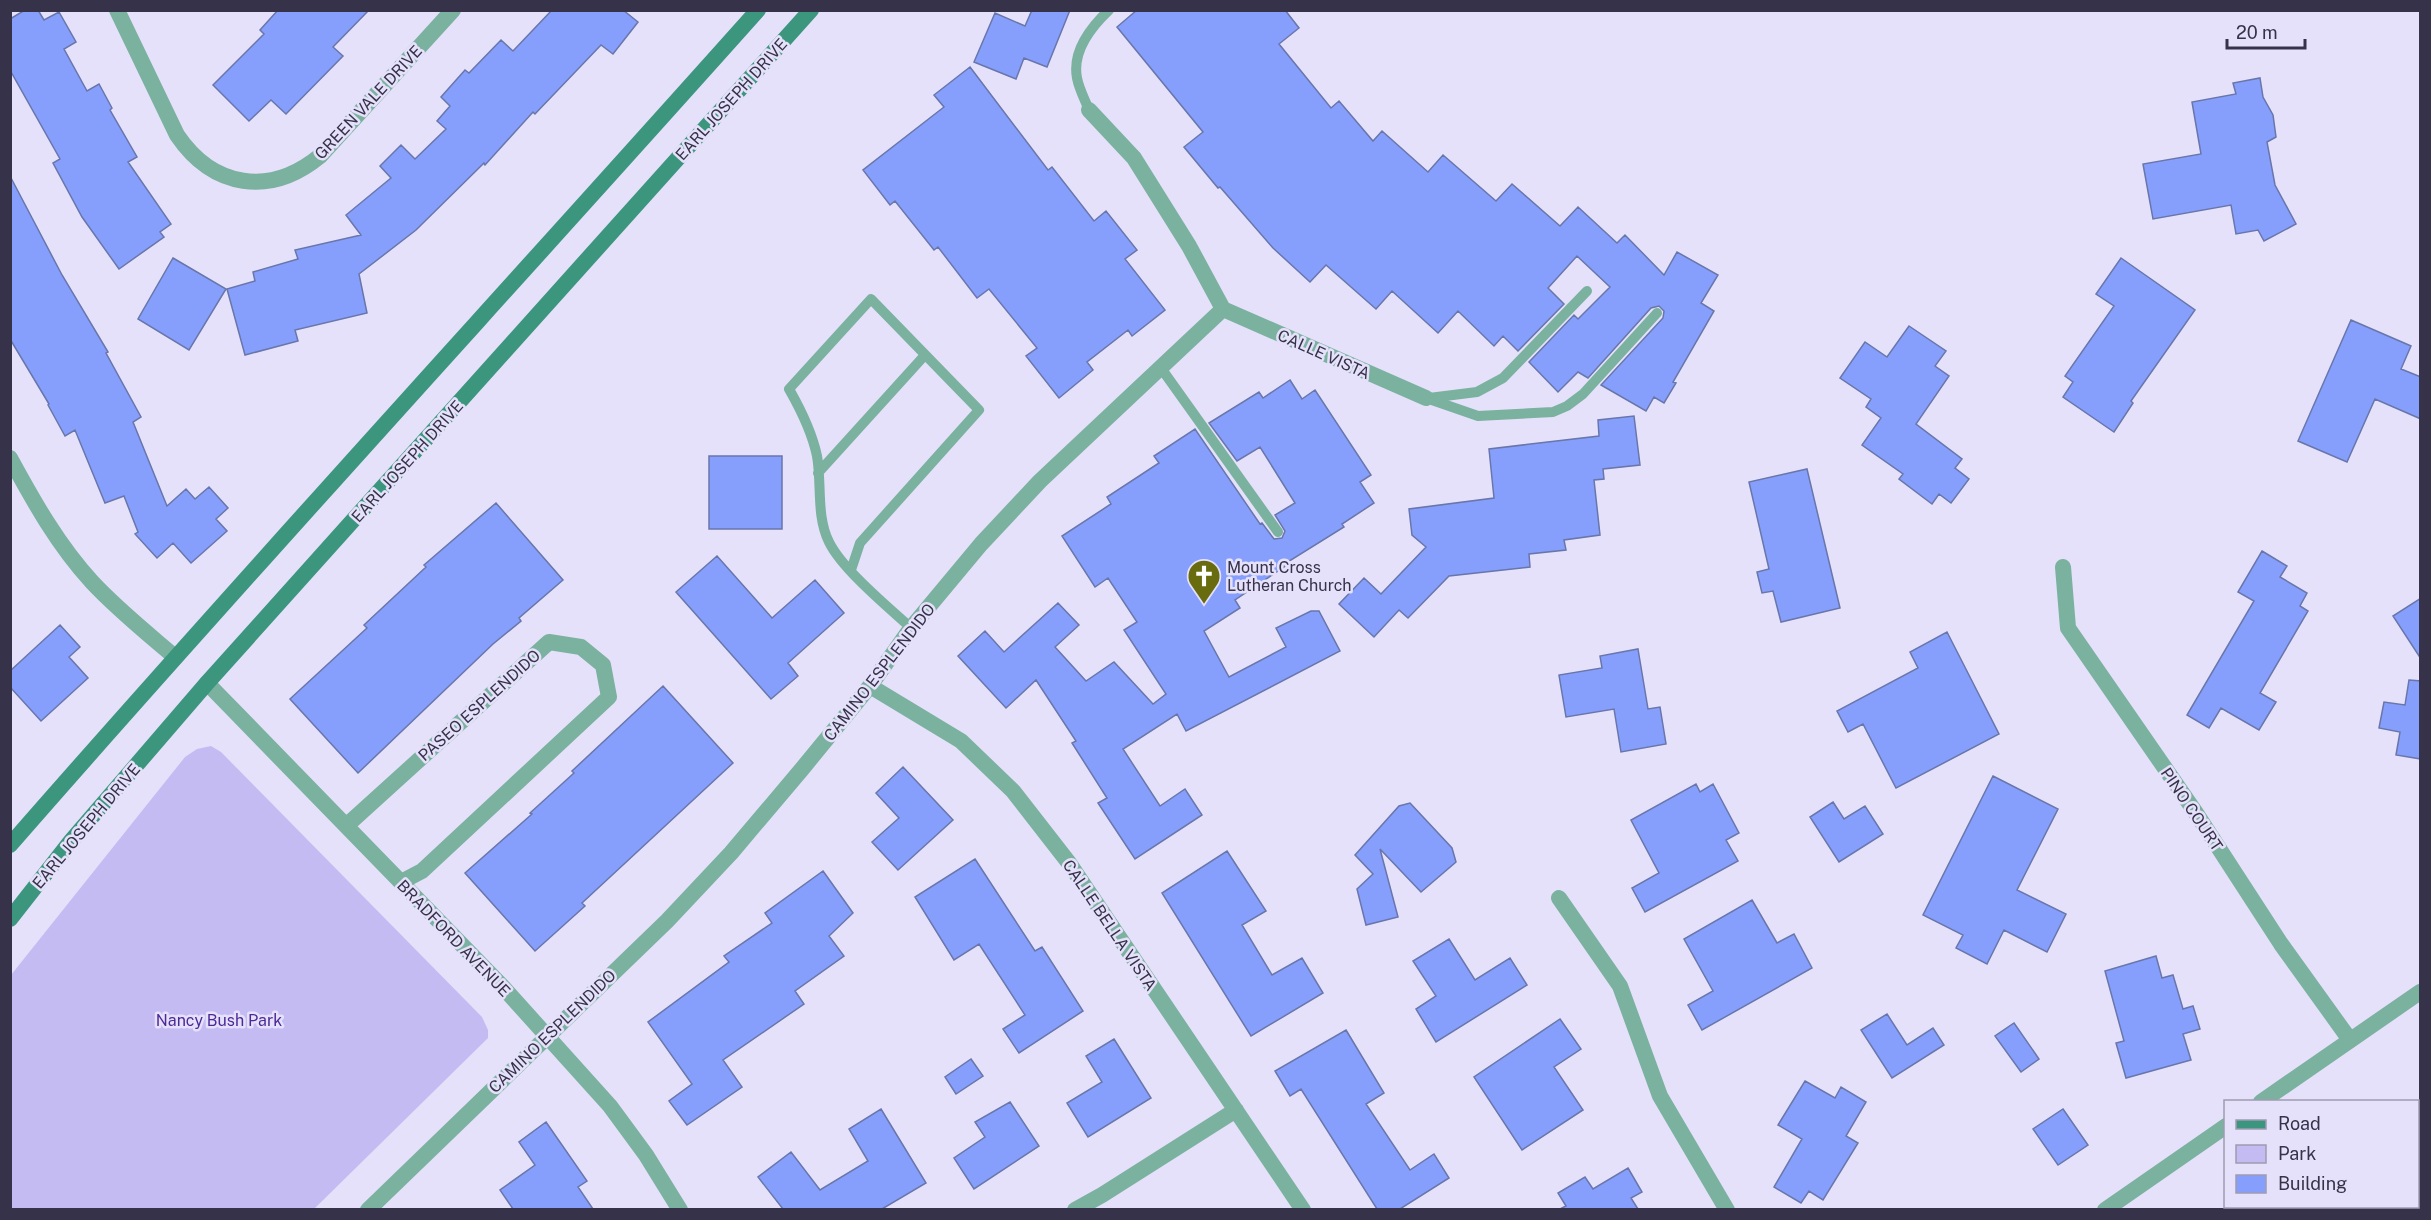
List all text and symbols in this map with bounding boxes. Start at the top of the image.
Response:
scale bar [2227,12,2305,50]
text: 20 m [2236,22,2278,43]
street label: EARL JOSEPH DRIVE [672,35,791,164]
street label: GREEN VALE DRIVE [311,41,426,163]
street label: CALLE VISTA [1275,326,1373,383]
street label: EARL JOSEPH DRIVE [348,397,467,526]
church icon: Mount Cross Lutheran Church [1186,558,1222,605]
place label: Mount Cross Lutheran Church [1227,558,1352,595]
street label: CAMINO ESPLENDIDO [820,600,939,745]
street label: PASEO ESPLENDIDO [415,646,544,765]
street label: EARL JOSEPH DRIVE [29,760,144,893]
street label: PINO COURT [2157,764,2227,855]
street label: CALLE BELLA VISTA [1059,856,1161,994]
street label: BRADFORD AVENUE [393,876,514,1001]
street label: CAMINO ESPLENDIDO [485,966,620,1097]
park label: Nancy Bush Park [156,1011,282,1030]
legend [2224,1100,2419,1208]
text: Road [2278,1113,2321,1134]
text: Park [2278,1143,2316,1164]
text: Building [2278,1173,2347,1194]

